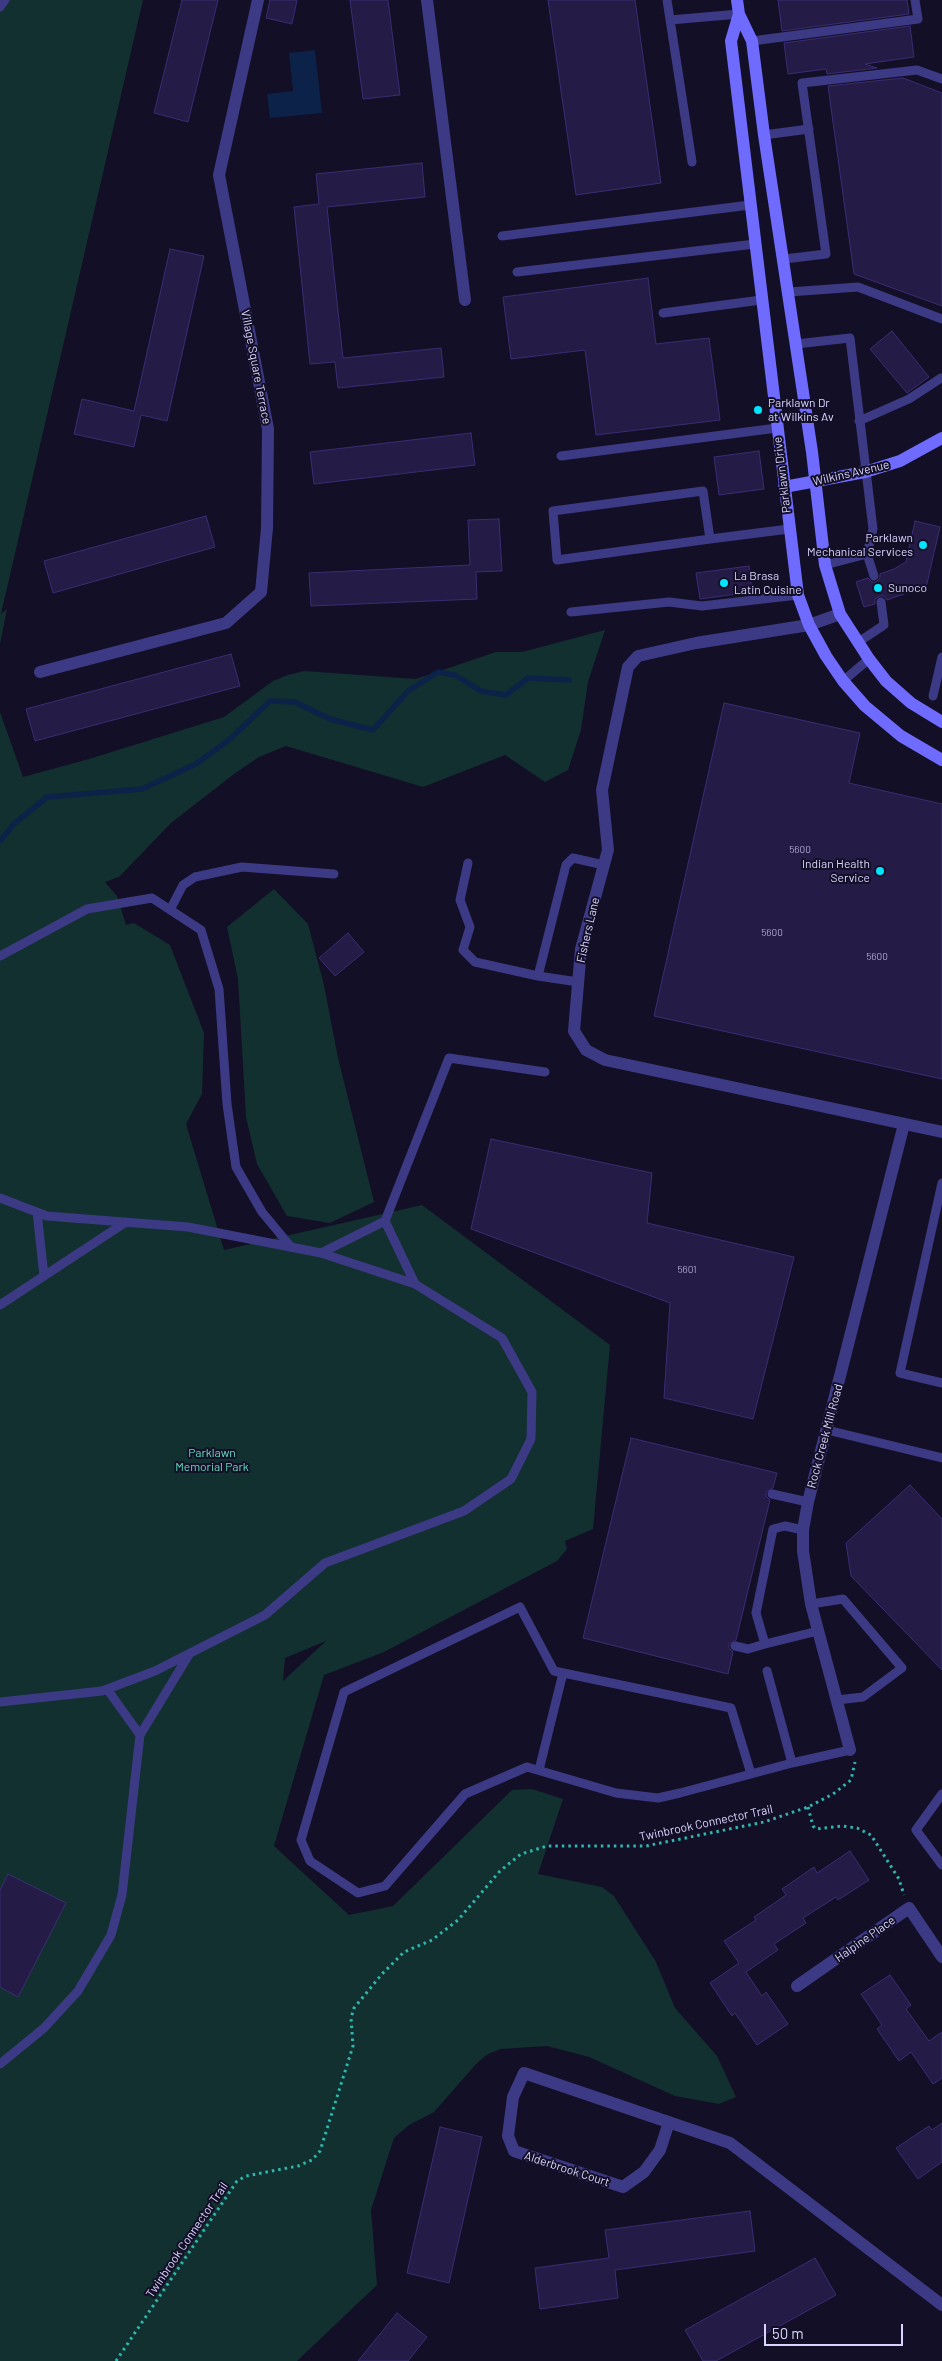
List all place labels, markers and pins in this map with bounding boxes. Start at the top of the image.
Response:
place label: Parklawn Dr at Wilkins Av [768,396,834,424]
marker: Parklawn Dr at Wilkins Av [752,404,764,416]
place label: Parklawn Mechanical Services [807,531,913,559]
marker: Parklawn Mechanical Services [917,539,929,551]
place label: La Brasa Latin Cuisine [734,569,802,597]
marker: La Brasa Latin Cuisine [718,577,730,589]
place label: Sunoco [888,581,927,595]
marker: Sunoco [872,582,884,594]
place label: Indian Health Service [802,857,870,885]
marker: Indian Health Service [874,865,886,877]

